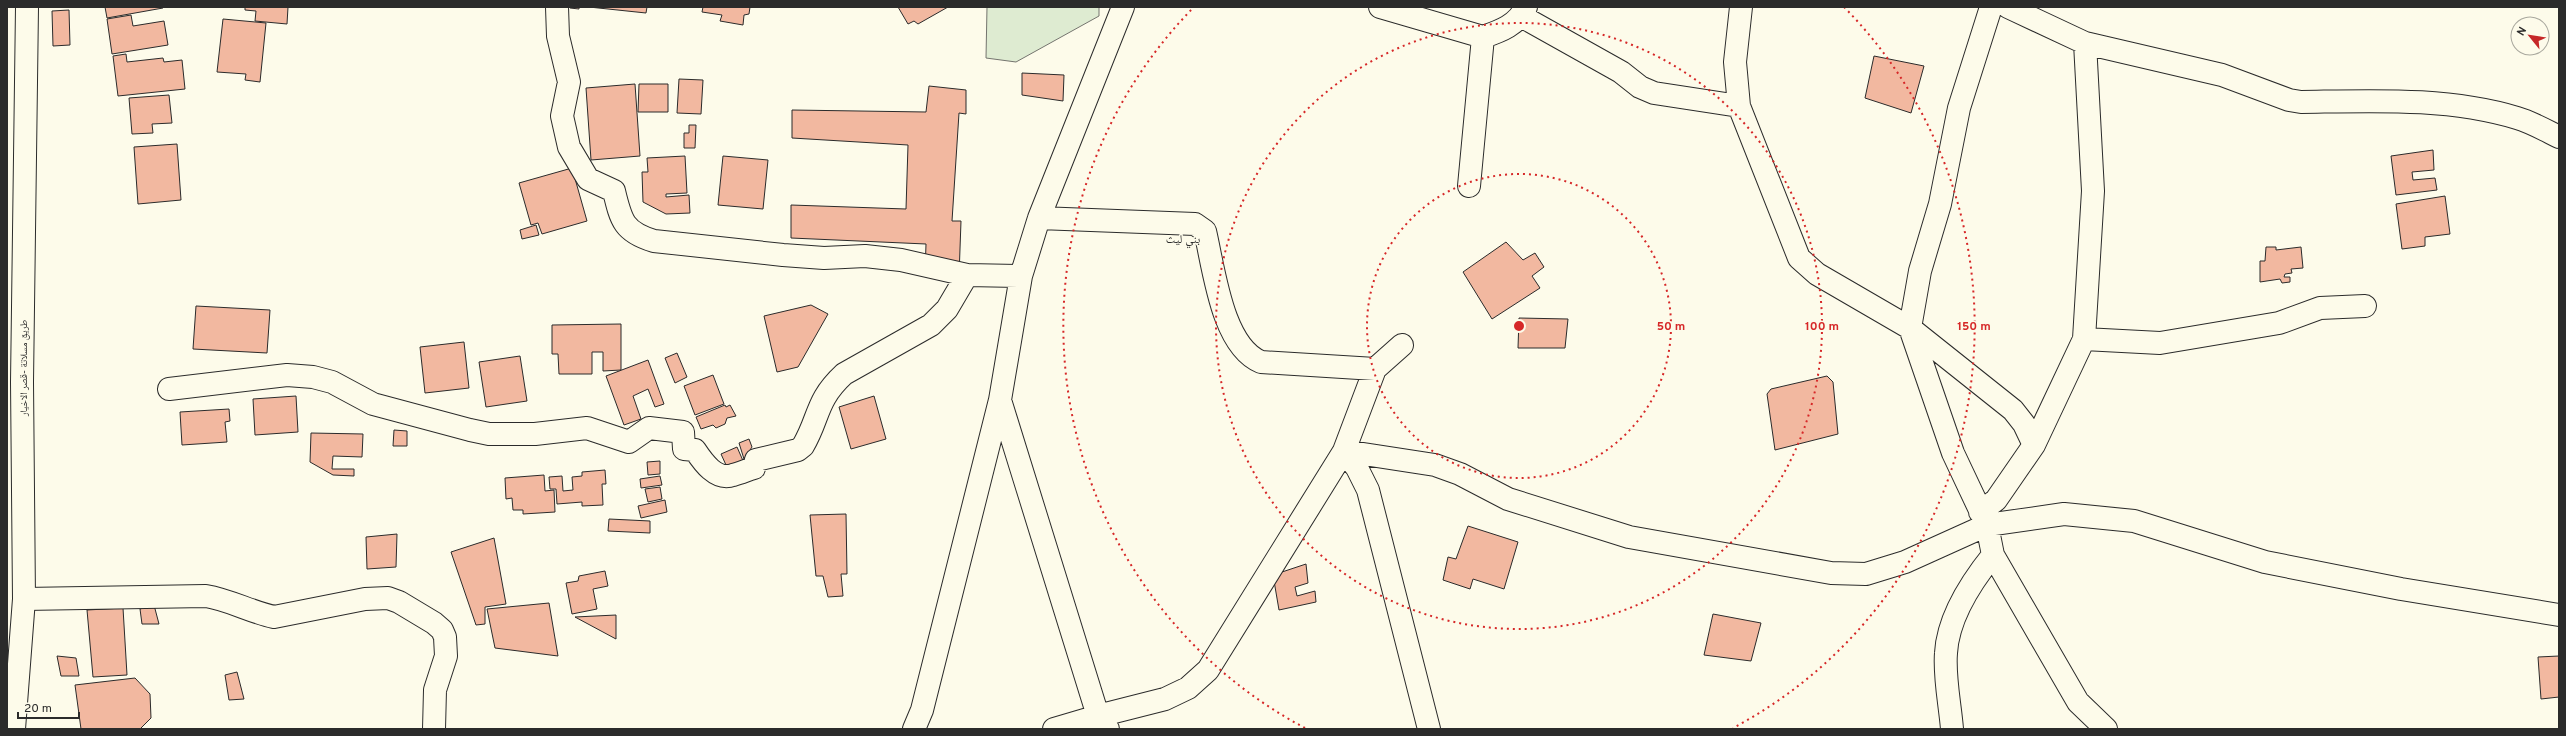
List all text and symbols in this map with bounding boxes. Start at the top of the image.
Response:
north arrow [2510,16,2550,56]
text: N [2514,25,2530,38]
district label: بني ليث [1166,232,1200,249]
street label: طريق مسلاتة -قصر الاخيار [18,319,31,417]
centre of rings [1512,319,1526,333]
text: 50 m [1657,319,1685,335]
text: 100 m [1805,319,1839,335]
text: 150 m [1957,319,1991,335]
scale bar [18,694,79,720]
text: 20 m [24,701,52,717]

